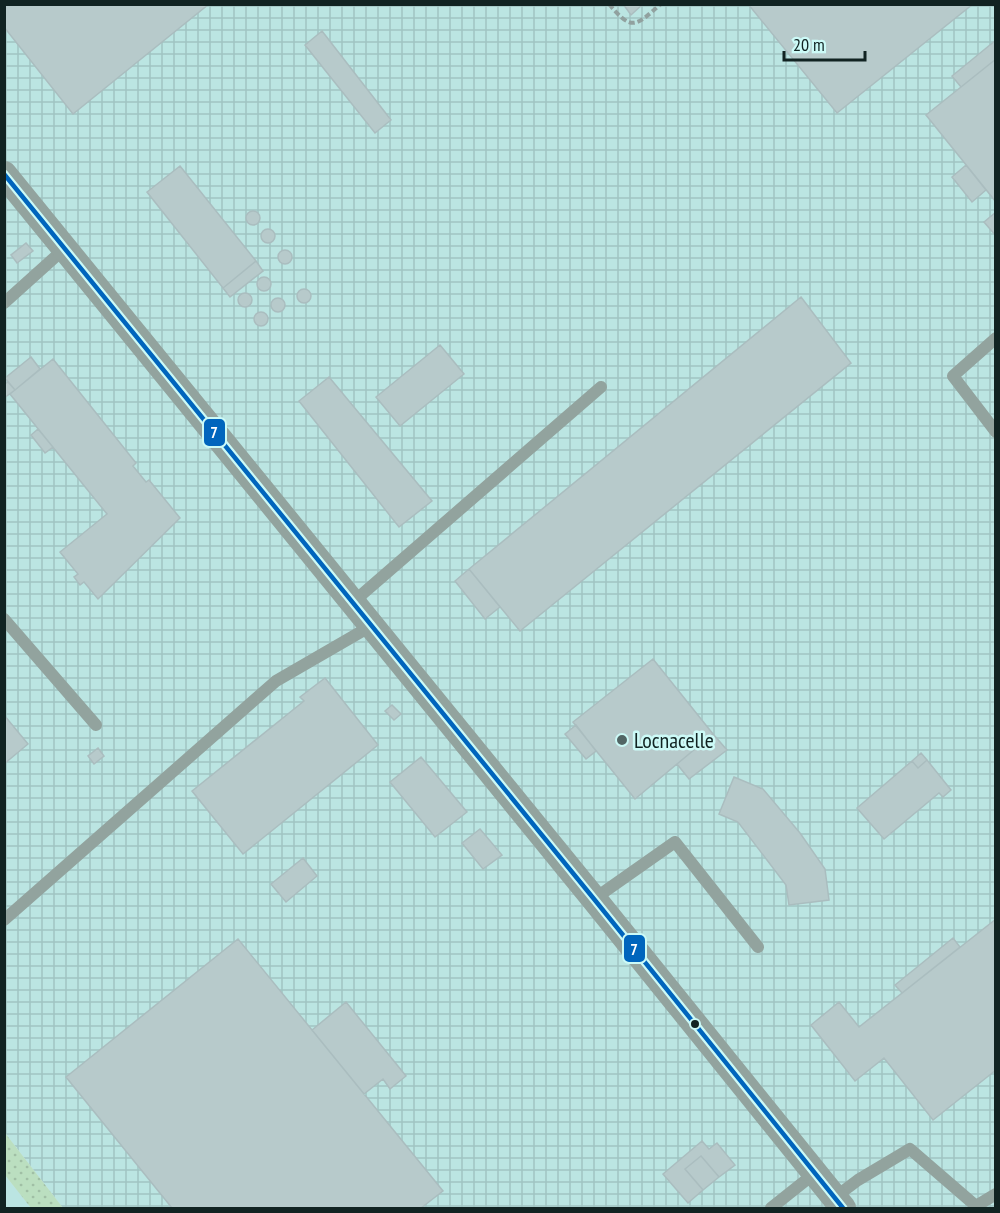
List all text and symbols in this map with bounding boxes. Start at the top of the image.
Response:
scale bar [784,24,865,62]
text: 20 m [793,33,825,56]
line badge: 7 [203,418,226,447]
text: 7 [210,422,218,442]
place label: Locnacelle [634,726,714,754]
marker: Locnacelle [615,733,629,747]
line badge: 7 [623,934,646,963]
text: 7 [630,939,638,959]
unlabelled marker [689,1018,701,1030]

